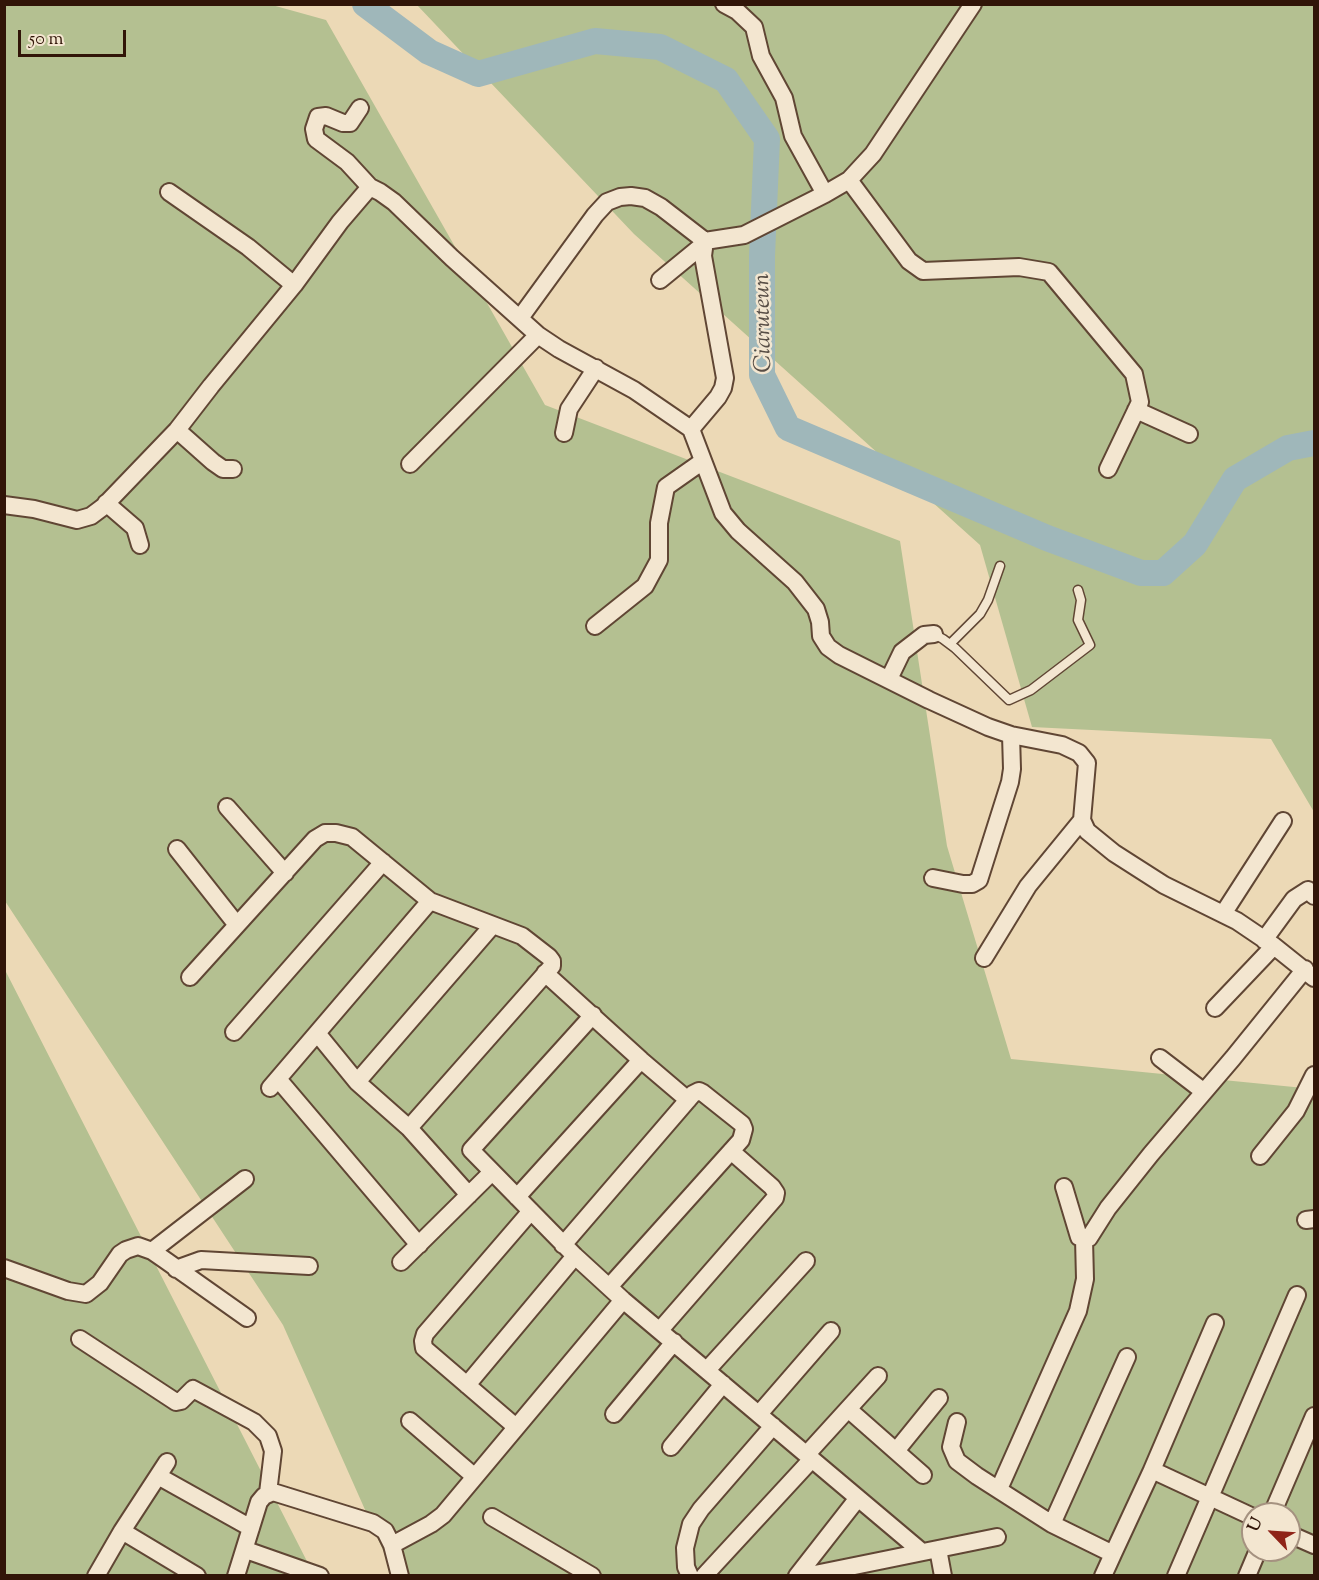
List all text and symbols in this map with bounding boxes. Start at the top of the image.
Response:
scale bar [21,18,129,56]
text: 50 m [29,27,63,53]
water label: Ciaruteun [750,273,780,373]
north arrow [1241,1502,1301,1562]
text: U [1243,1514,1269,1536]

